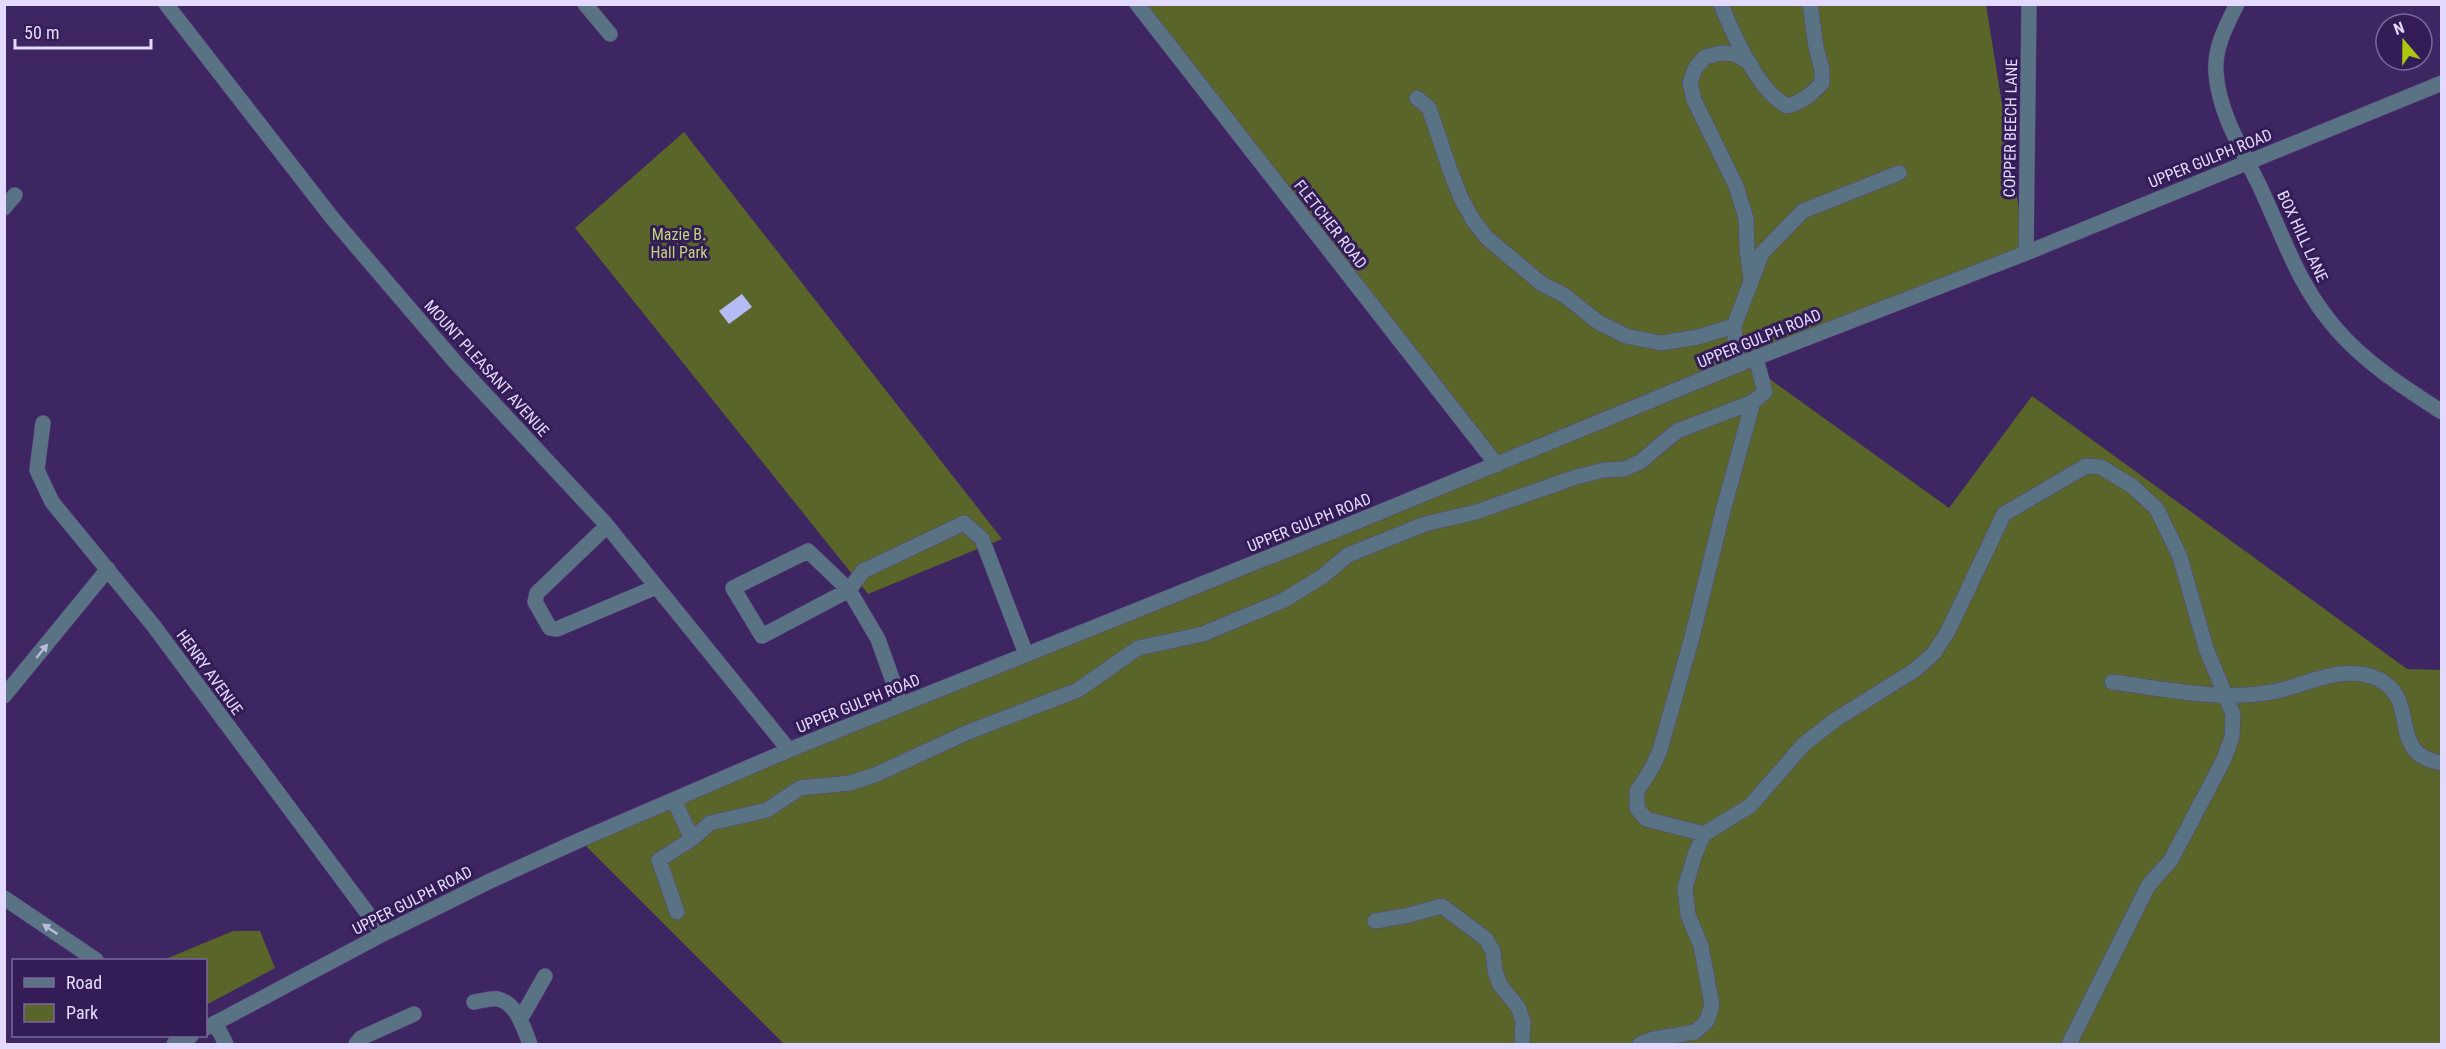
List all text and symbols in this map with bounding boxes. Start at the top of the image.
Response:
scale bar [15,12,152,50]
north arrow [2374,12,2434,72]
text: N [2391,18,2407,39]
text: 50 m [24,22,59,43]
street label: COPPER BEECH LANE [2000,58,2021,198]
street label: UPPER GULPH ROAD [2146,125,2275,192]
street label: FLETCHER ROAD [1290,176,1371,272]
street label: BOX HILL LANE [2273,188,2332,285]
park label: Mazie B. Hall Park [650,225,708,262]
street label: MOUNT PLEASANT AVENUE [420,296,553,440]
street label: UPPER GULPH ROAD [1695,305,1824,372]
street label: UPPER GULPH ROAD [1245,489,1374,556]
street label: HENRY AVENUE [172,626,247,718]
one-way arrow [36,643,49,659]
street label: UPPER GULPH ROAD [794,670,923,737]
street label: UPPER GULPH ROAD [349,862,475,939]
one-way arrow [42,924,59,935]
legend [12,959,207,1037]
text: Road [66,972,102,993]
text: Park [66,1002,98,1023]

